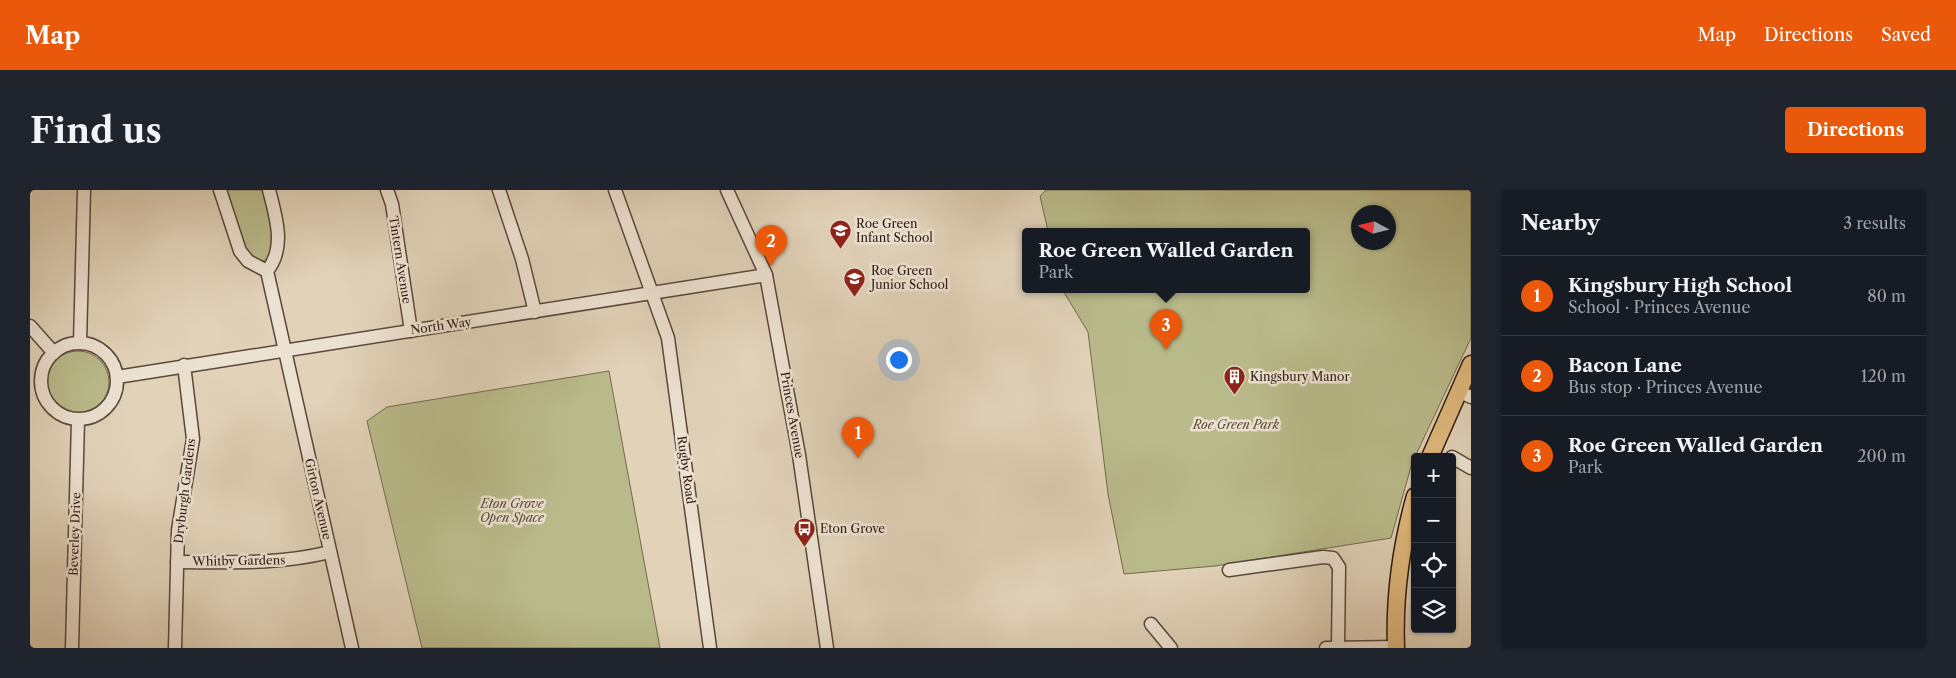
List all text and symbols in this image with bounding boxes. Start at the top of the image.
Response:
text: Map [25,21,80,50]
text: Map [1697,24,1736,46]
text: Directions [1764,24,1853,46]
text: Saved [1881,24,1931,46]
button: Directions [1785,107,1926,153]
text: Find us [30,109,162,152]
north arrow [1351,205,1396,250]
text: Nearby [1521,210,1600,235]
text: 3 results [1843,213,1906,233]
street label: Tintern Avenue [386,215,415,305]
place label: Roe Green Infant School [856,216,933,245]
school or university icon: Roe Green Infant School [828,219,852,250]
pin: 2 [755,225,787,266]
popup [1022,228,1310,293]
text: Roe Green Walled Garden [1038,239,1294,262]
text: Park [1038,262,1073,282]
place label: Roe Green Junior School [869,263,949,292]
school or university icon: Roe Green Junior School [843,266,867,297]
text: Kingsbury High School [1568,274,1792,297]
text: 1 [1533,286,1541,306]
text: 80 m [1867,286,1906,306]
text: School · Princes Avenue [1568,297,1750,317]
pin: 3 [1150,309,1182,350]
street label: North Way [410,314,473,337]
your location [886,347,912,373]
text: Bacon Lane [1568,354,1682,377]
building icon: Kingsbury Manor [1222,365,1246,396]
text: 2 [1532,366,1542,386]
text: 120 m [1861,366,1906,386]
place label: Kingsbury Manor [1250,369,1350,384]
street label: Princes Avenue [777,370,808,460]
text: Bus stop · Princes Avenue [1568,377,1763,397]
pin: 1 [842,417,874,458]
park label: Roe Green Park [1192,417,1280,432]
text: Roe Green Walled Garden [1568,434,1823,457]
street label: Rugby Road [674,435,699,506]
street label: Dryburgh Gardens [171,438,198,544]
text: 3 [1532,446,1542,466]
text: 200 m [1857,446,1906,466]
map controls [1411,453,1456,633]
button: + [1411,453,1456,498]
street label: Girton Avenue [302,457,335,541]
text: Park [1568,457,1603,477]
street label: Beverley Drive [66,492,83,576]
park label: Eton Grove Open Space [479,496,545,525]
button: − [1411,498,1456,543]
bus stop icon: Eton Grove [792,517,816,548]
place label: Eton Grove [820,521,885,536]
button: locate [1411,543,1456,588]
street label: Whitby Gardens [191,552,286,569]
button: layers [1411,588,1456,633]

